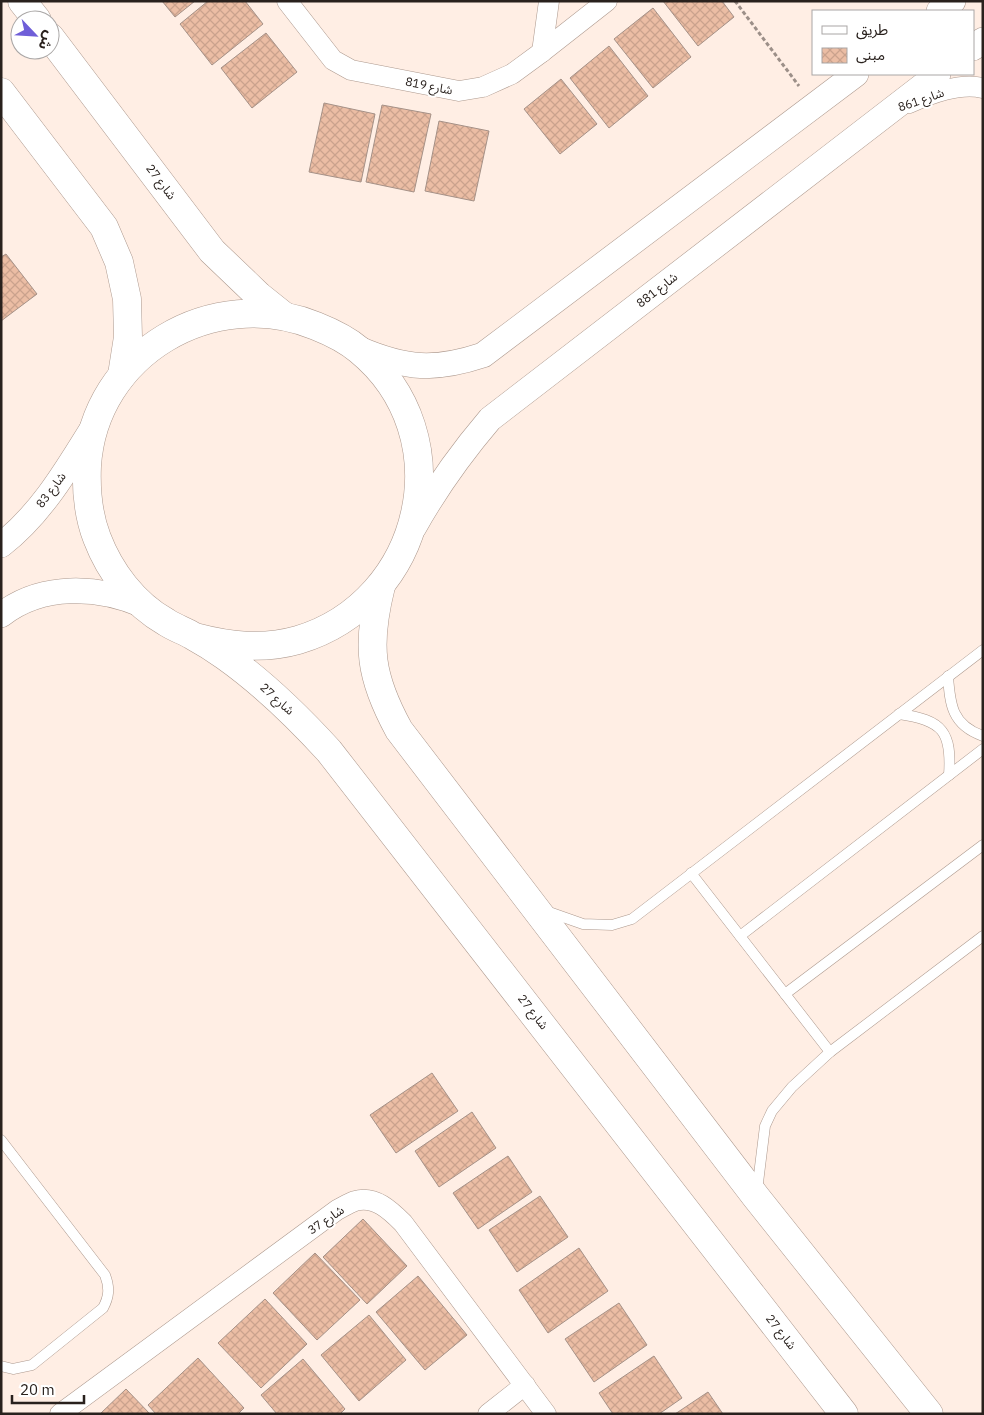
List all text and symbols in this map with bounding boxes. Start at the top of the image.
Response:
north arrow [10,10,60,60]
legend [812,10,974,75]
text: طريق [856,20,888,40]
text: ش [35,28,59,53]
text: مبنى [856,45,885,64]
street label: شارع 819 [404,74,454,99]
street label: شارع 861 [896,85,947,116]
street label: شارع 27 [142,161,180,204]
street label: شارع 881 [633,269,681,312]
street label: شارع 83 [32,469,70,512]
street label: شارع 27 [256,679,297,719]
street label: شارع 27 [513,991,552,1034]
street label: شارع 37 [305,1202,348,1239]
street label: شارع 27 [761,1311,800,1354]
scale bar [12,1372,85,1404]
text: 20 m [20,1380,55,1399]

